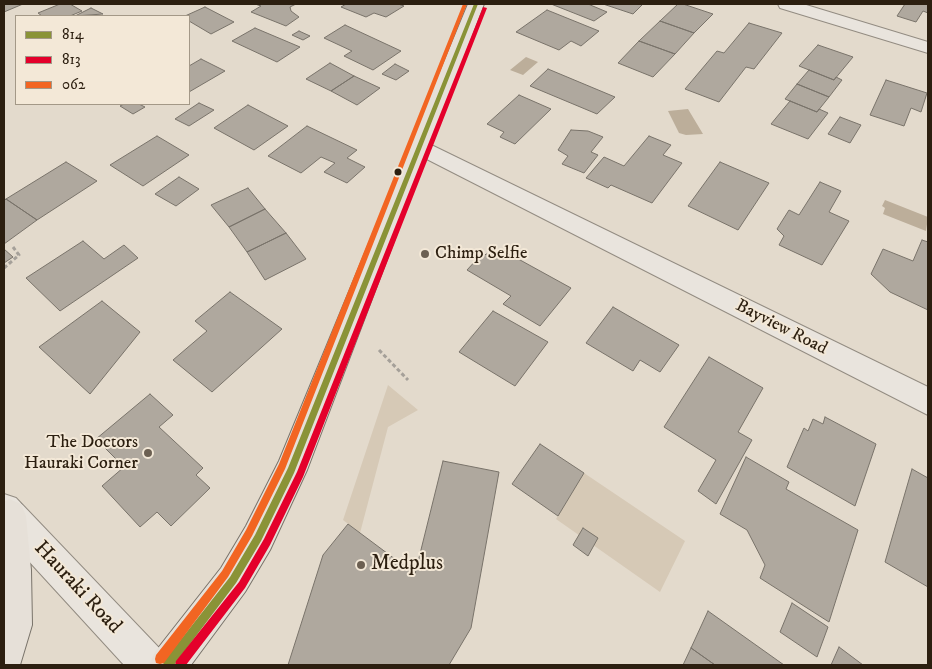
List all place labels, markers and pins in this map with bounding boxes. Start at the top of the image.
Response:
unlabelled marker [393,167,403,177]
place label: Chimp Selfie [435,243,527,265]
marker: Chimp Selfie [419,248,431,260]
place label: The Doctors Hauraki Corner [24,432,138,474]
marker: The Doctors Hauraki Corner [142,447,154,459]
place label: Medplus [371,552,443,578]
marker: Medplus [355,559,367,571]

